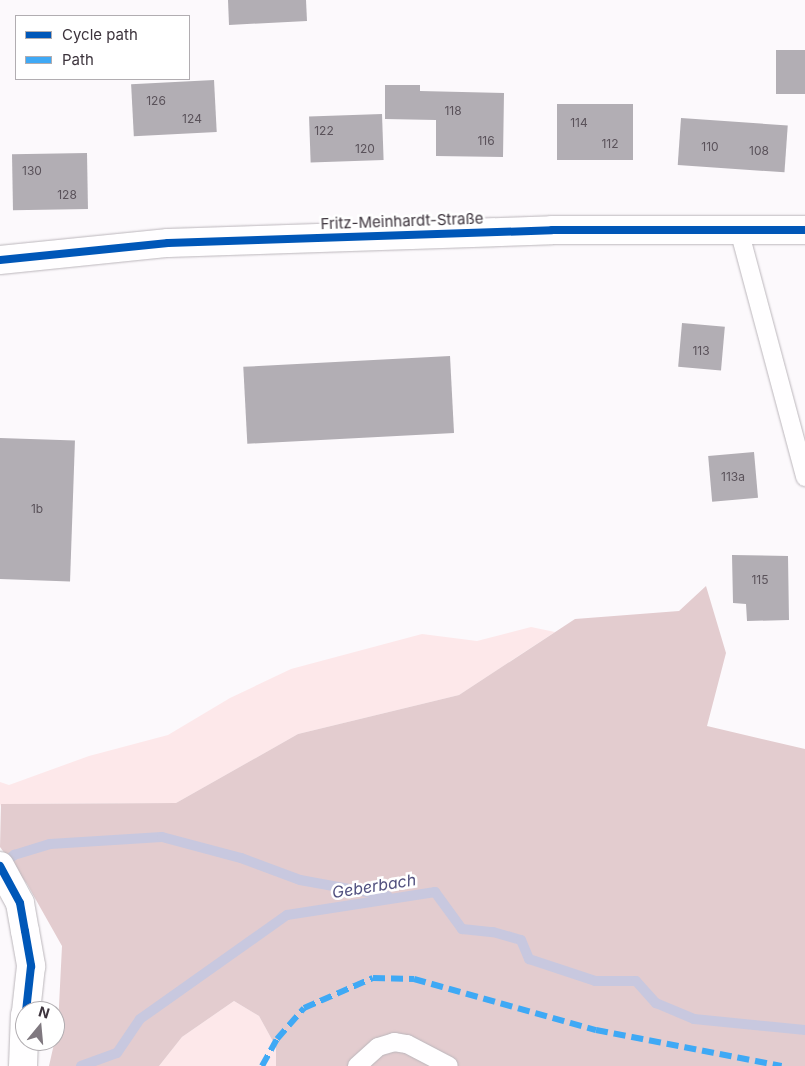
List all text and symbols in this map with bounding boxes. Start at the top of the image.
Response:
legend [15,15,190,80]
text: Cycle path [62,25,138,44]
text: Path [62,50,94,69]
house number: 126 [146,94,166,108]
house number: 118 [444,104,462,118]
house number: 124 [182,112,202,126]
house number: 114 [570,116,588,130]
house number: 122 [314,124,334,138]
house number: 116 [477,134,495,148]
house number: 112 [601,137,619,151]
house number: 110 [701,140,719,154]
house number: 120 [355,142,375,156]
house number: 108 [749,144,769,158]
house number: 130 [22,164,42,178]
house number: 128 [57,188,77,202]
street label: Fritz-Meinhardt-Straße [320,209,484,233]
house number: 113 [692,344,710,358]
house number: 113a [721,470,745,484]
house number: 1b [31,502,43,516]
house number: 115 [751,573,769,587]
water label: Geberbach [331,870,417,902]
north arrow [15,1001,65,1051]
text: N [37,1002,52,1022]

